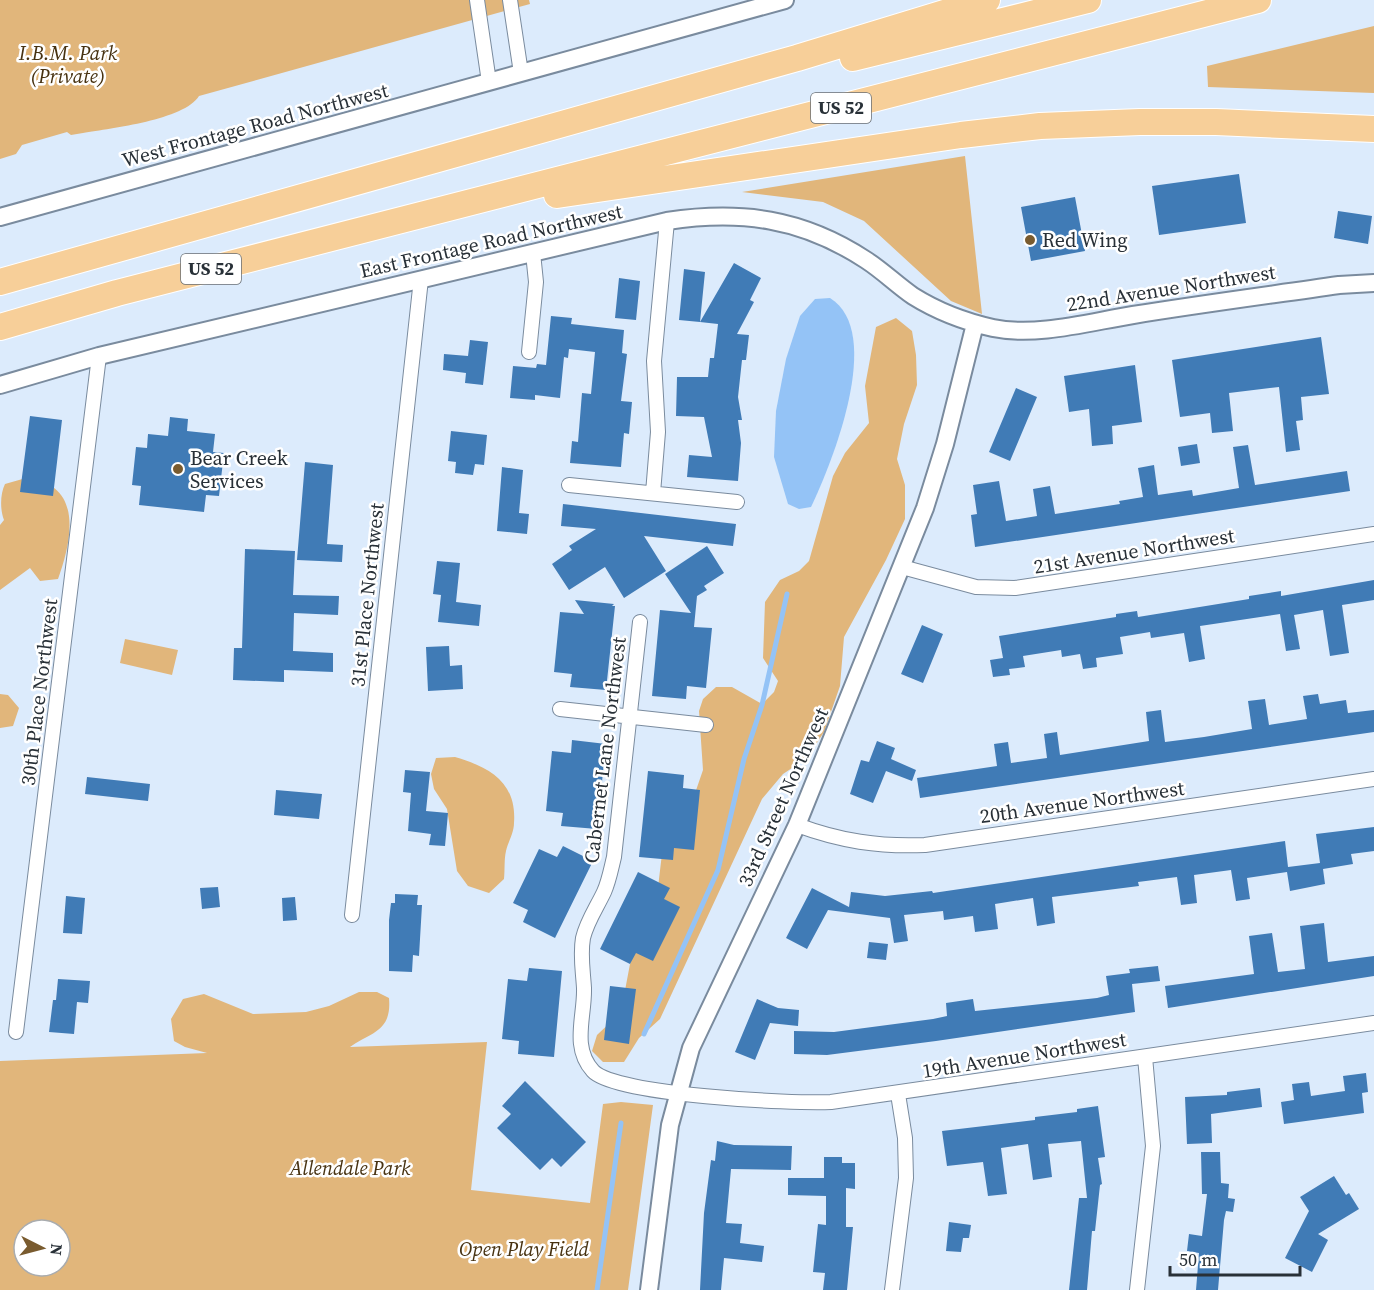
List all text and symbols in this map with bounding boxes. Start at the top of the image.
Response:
park label: I.B.M. Park (Private) [18,39,118,90]
street label: West Frontage Road Northwest [119,76,392,174]
road number: US 52 [811,93,871,123]
street label: East Frontage Road Northwest [357,197,625,285]
place label: Red Wing [1042,226,1128,254]
marker: Red Wing [1023,233,1037,247]
road number: US 52 [181,254,241,284]
street label: 22nd Avenue Northwest [1065,258,1278,318]
place label: Bear Creek Services [190,444,288,495]
marker: Bear Creek Services [171,462,185,476]
street label: 31st Place Northwest [343,501,391,688]
street label: 21st Avenue Northwest [1032,521,1237,581]
street label: 30th Place Northwest [14,597,64,787]
street label: Cabernet Lane Northwest [577,635,633,865]
street label: 33rd Street Northwest [731,703,835,891]
street label: 20th Avenue Northwest [978,774,1186,830]
street label: 19th Avenue Northwest [920,1025,1128,1085]
park label: Allendale Park [288,1154,411,1182]
north arrow [12,1218,72,1278]
park label: Open Play Field [459,1235,589,1263]
scale bar [1170,1239,1300,1277]
text: N [45,1243,68,1257]
text: 50 m [1179,1247,1217,1272]

